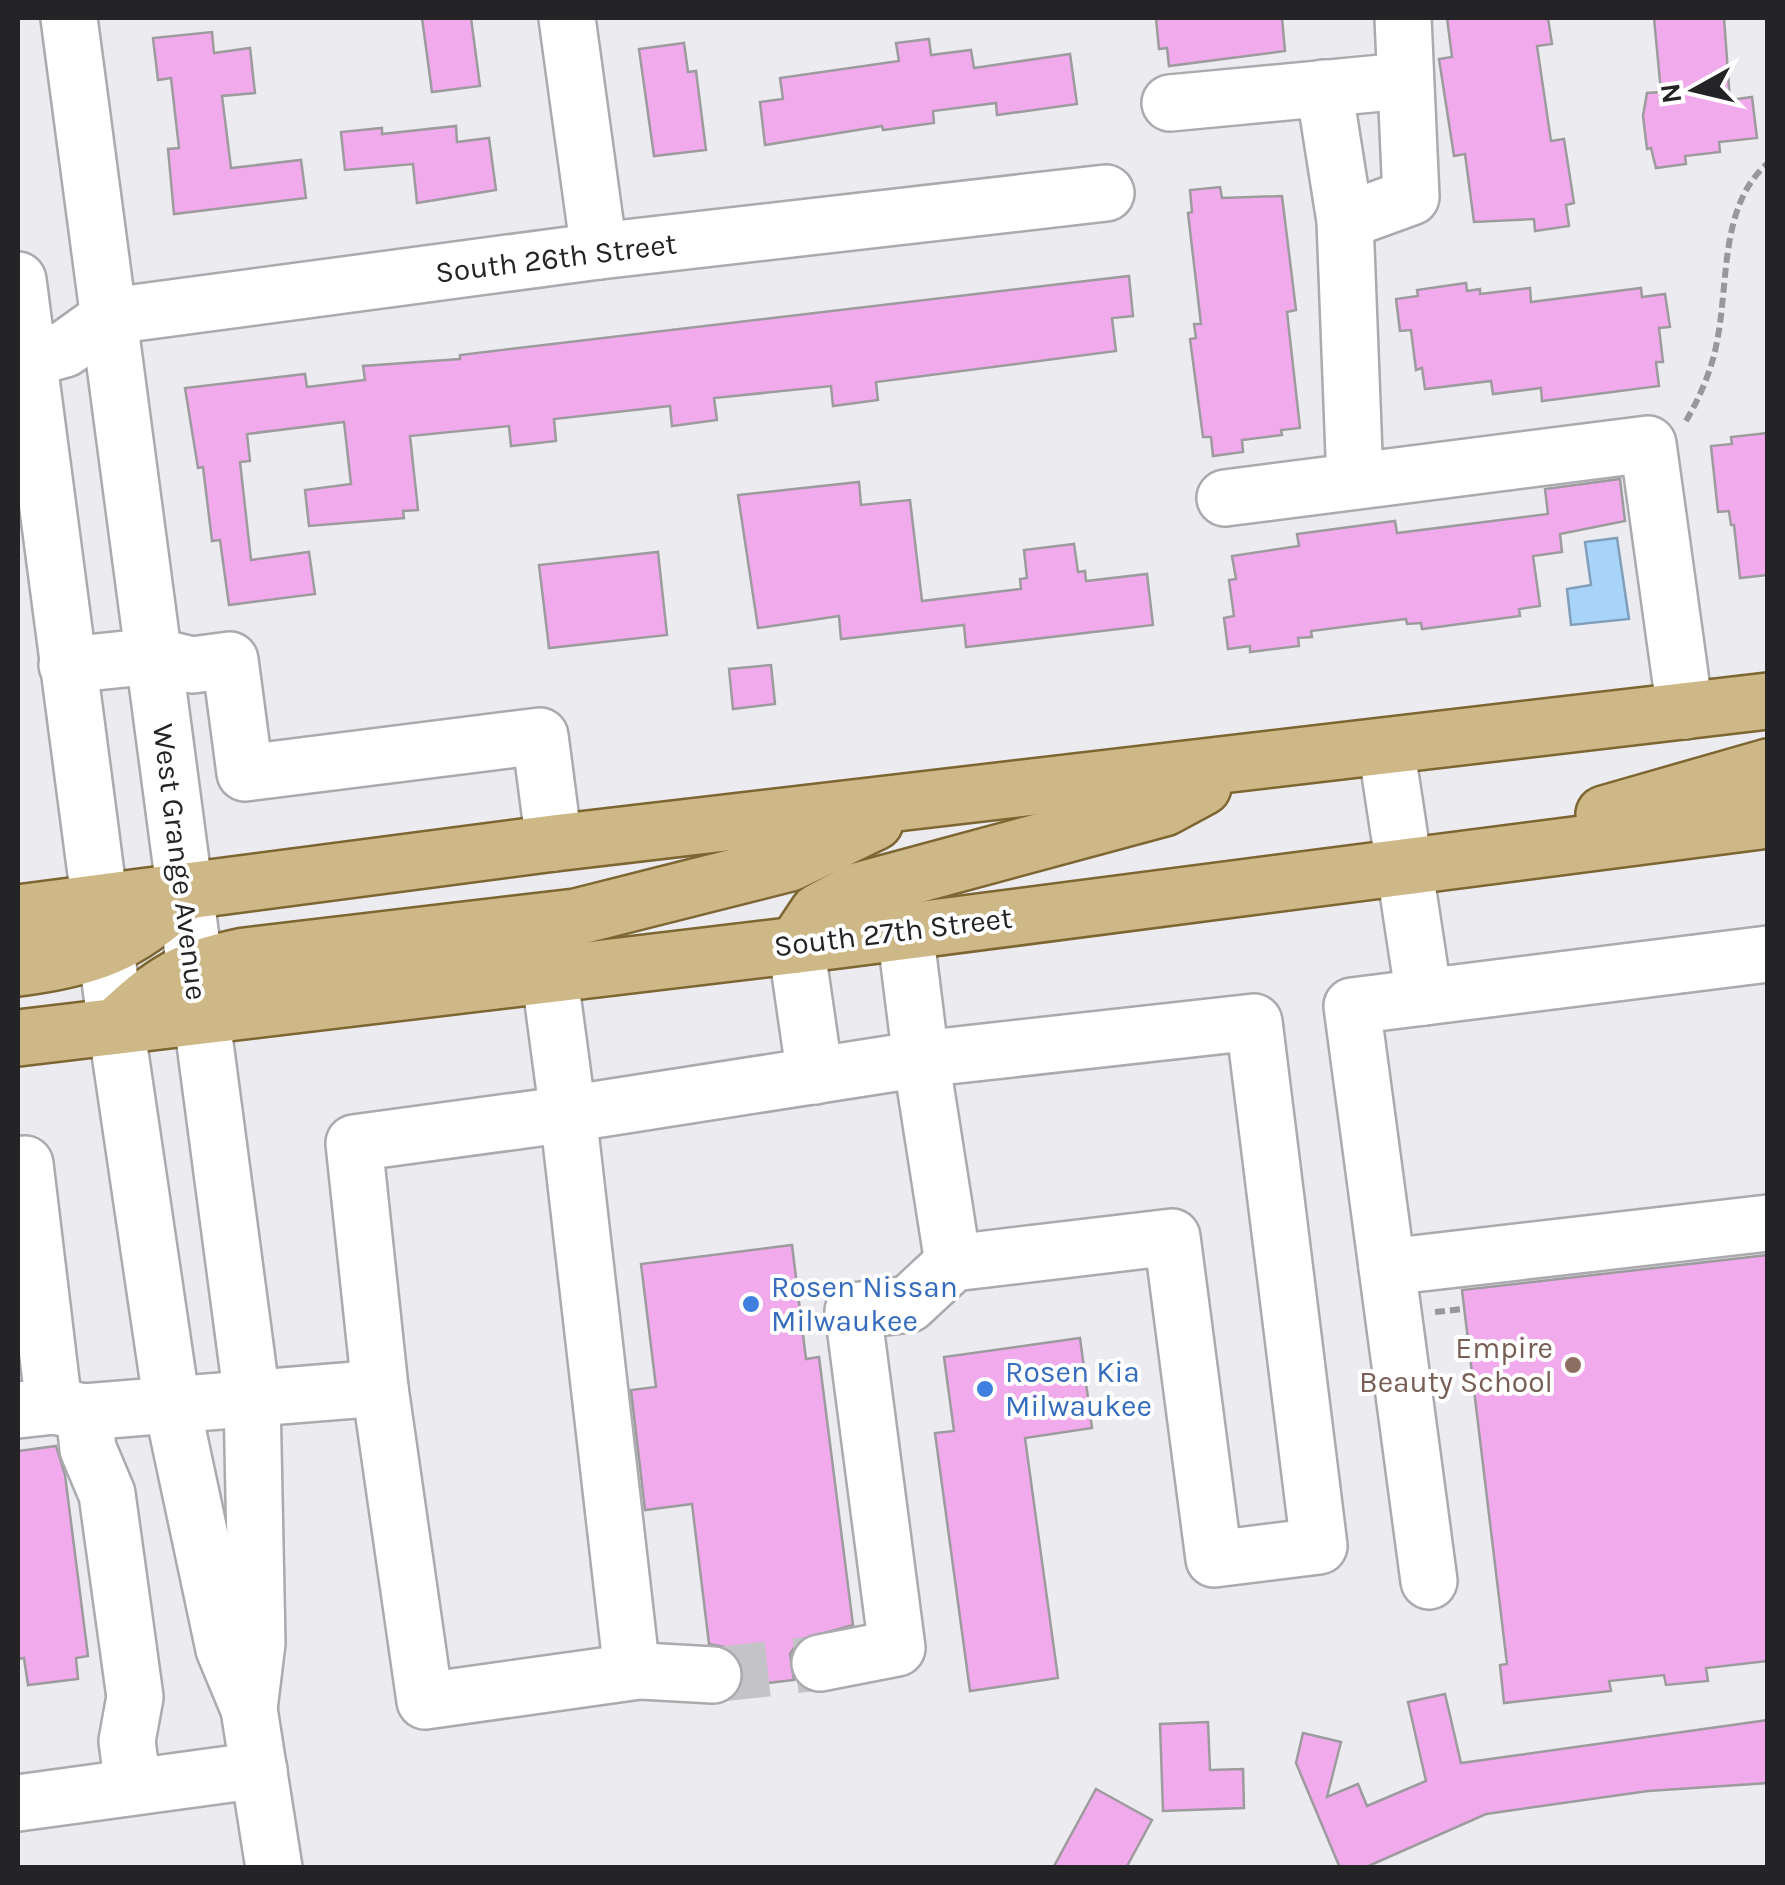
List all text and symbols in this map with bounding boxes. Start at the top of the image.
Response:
north arrow [1645,40,1745,140]
text: N [1653,81,1688,106]
street label: South 26th Street [433,225,679,291]
street label: West Grange Avenue [145,722,215,1002]
street label: South 27th Street [772,900,1014,964]
place label: Rosen Nissan Milwaukee [771,1269,958,1339]
marker: Rosen Nissan Milwaukee [740,1293,762,1315]
place label: Empire Beauty School [1359,1330,1553,1400]
place label: Rosen Kia Milwaukee [1005,1354,1152,1424]
marker: Empire Beauty School [1562,1354,1584,1376]
marker: Rosen Kia Milwaukee [974,1378,996,1400]

